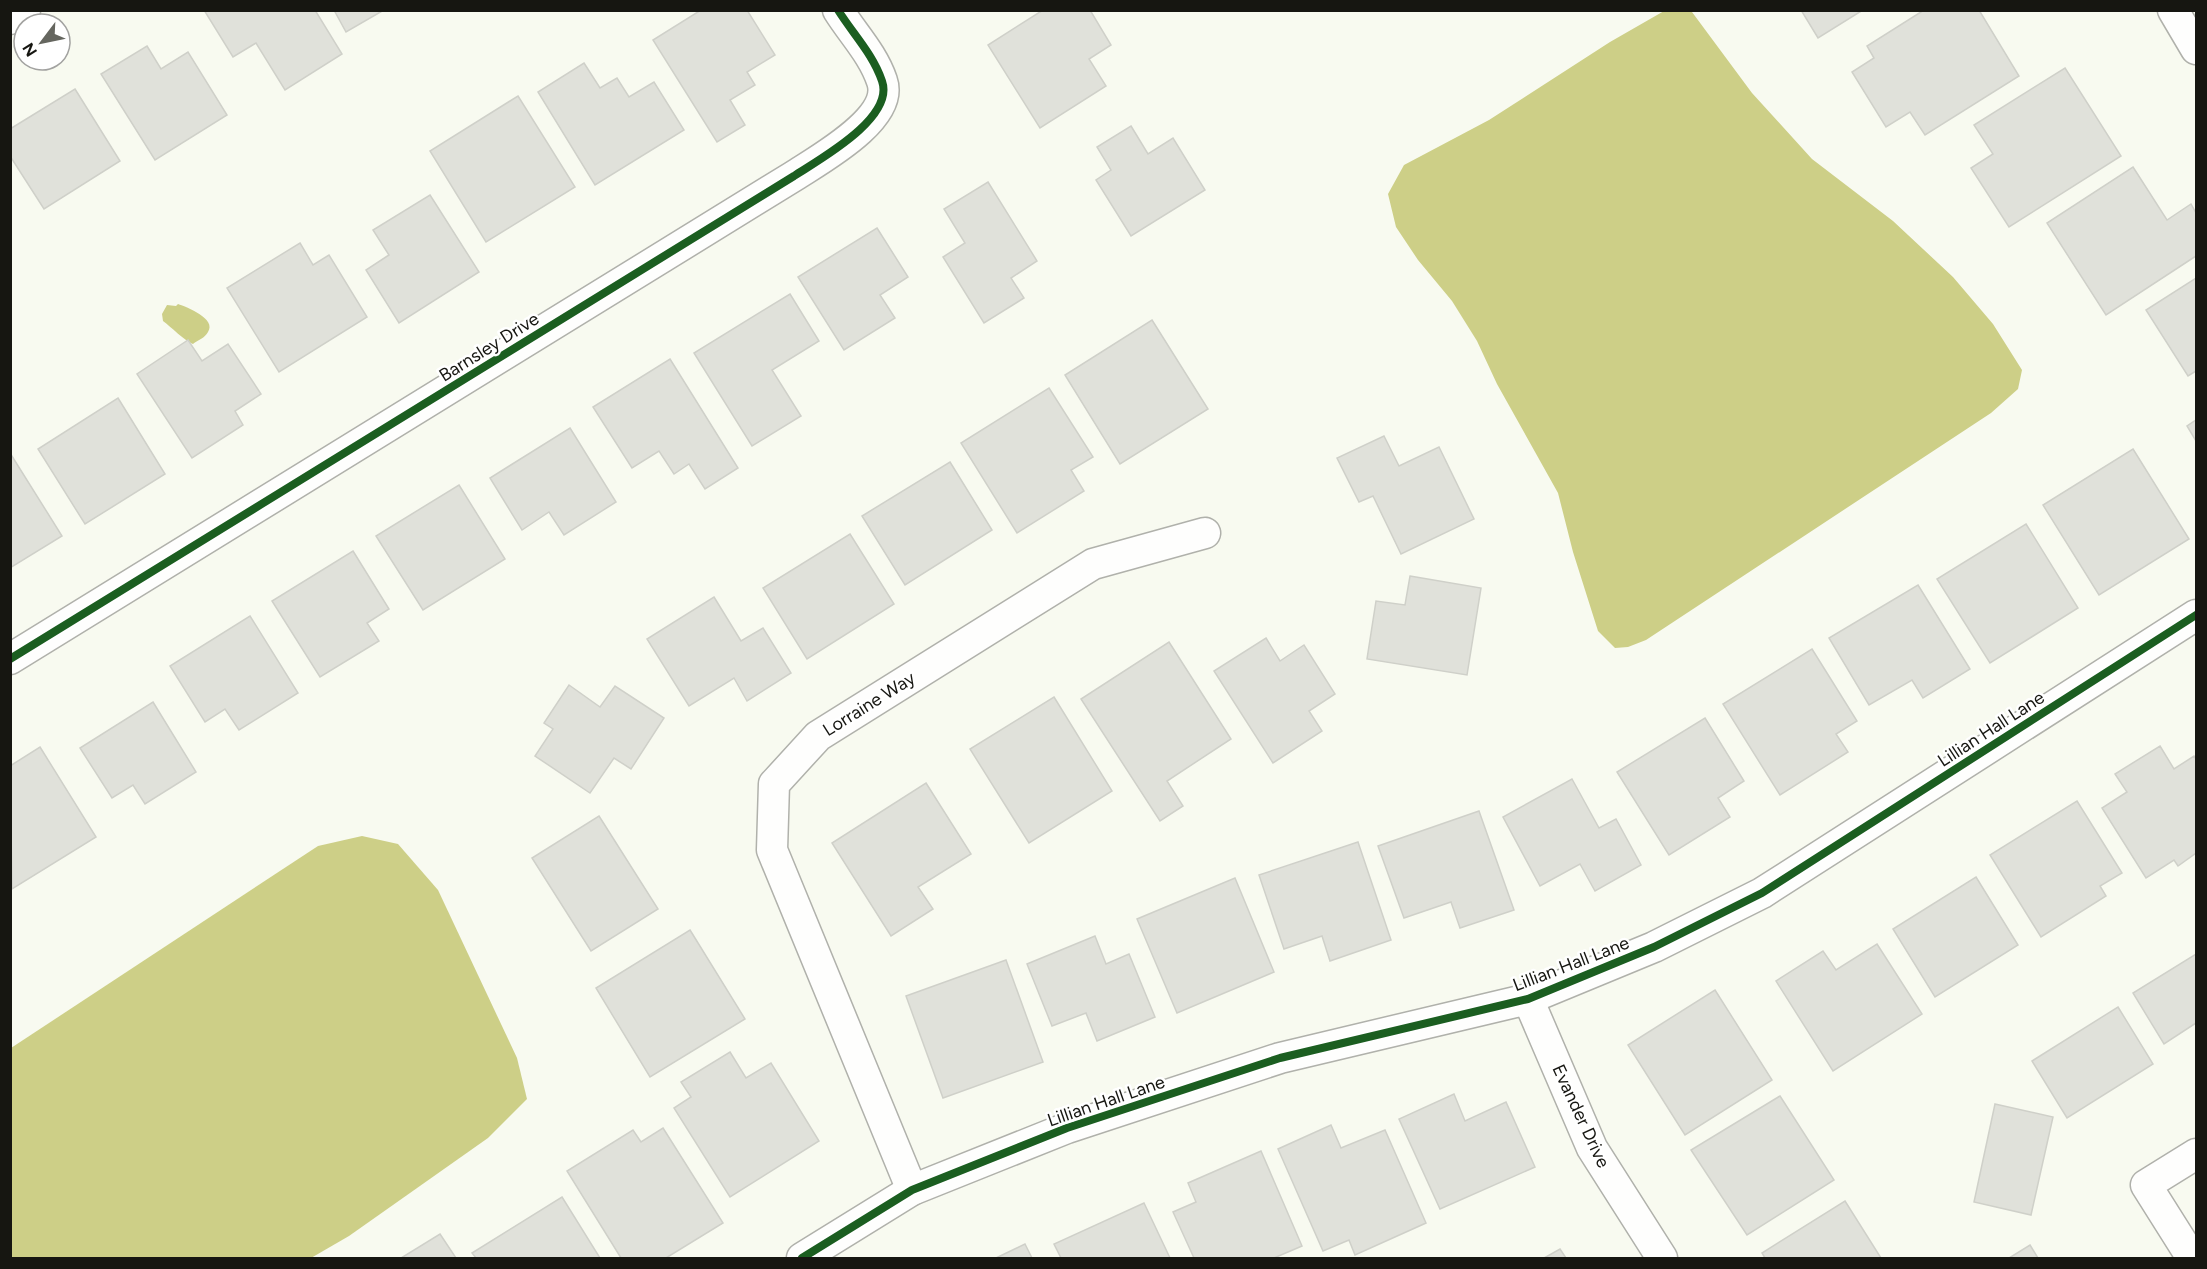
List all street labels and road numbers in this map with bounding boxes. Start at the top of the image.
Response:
street label: Barnsley Drive [435,307,543,386]
street label: Lorraine Way [819,667,920,741]
street label: Lillian Hall Lane [1934,686,2049,772]
street label: Lillian Hall Lane [1510,932,1632,996]
street label: Evander Drive [1547,1061,1615,1171]
street label: Lillian Hall Lane [1044,1071,1168,1131]

